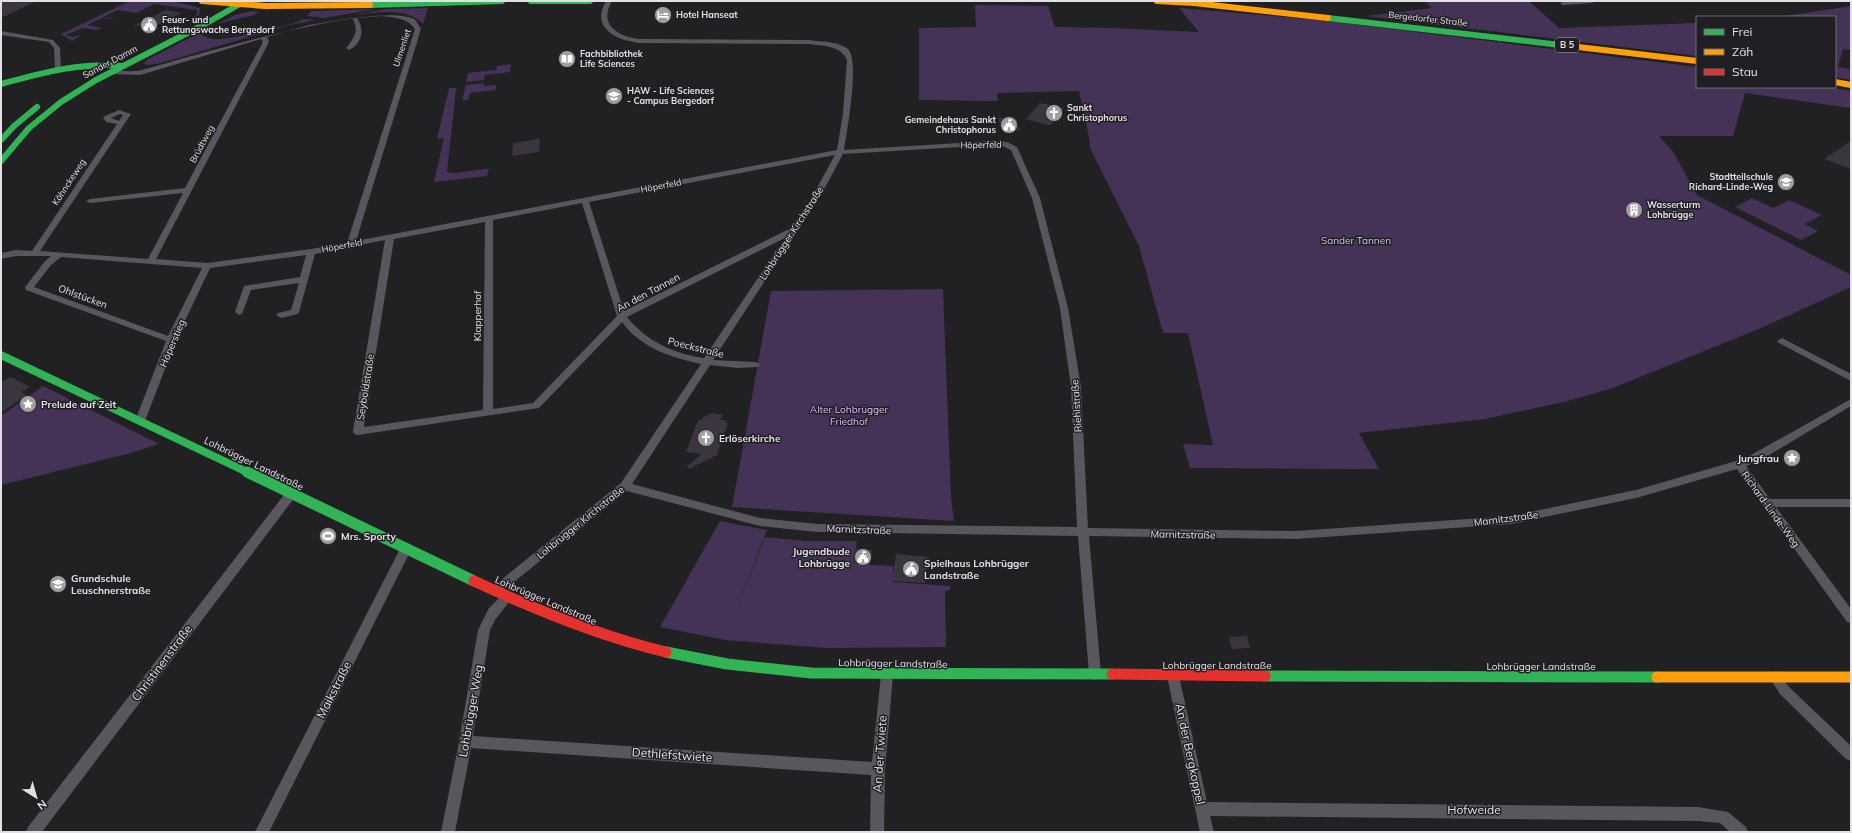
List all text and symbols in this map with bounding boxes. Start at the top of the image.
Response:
hotel icon: Hotel Hanseat [653,5,673,25]
place label: Hotel Hanseat [676,9,738,20]
street label: Bergedorfer Straße [1388,9,1468,28]
place label: Feuer- und Rettungswache Bergedorf [162,14,275,35]
public building icon: Feuer- und Rettungswache Bergedorf [139,15,159,35]
legend [1696,16,1836,88]
text: Frei [1732,24,1752,39]
street label: Ulmenliet [390,28,413,68]
road number: B 5 [1555,38,1579,52]
street label: Sander Damm [81,43,139,81]
text: Zäh [1732,44,1753,59]
place label: Fachbibliothek Life Sciences [580,48,644,69]
library icon: Fachbibliothek Life Sciences [557,49,577,69]
text: Stau [1732,64,1758,79]
place label: HAW - Life Sciences - Campus Bergedorf [627,85,715,106]
school or university icon: HAW - Life Sciences - Campus Bergedorf [604,86,624,106]
place label: Sankt Christophorus [1067,102,1128,123]
church icon: Sankt Christophorus [1044,103,1064,123]
place label: Gemeindehaus Sankt Christophorus [905,114,997,135]
public building icon: Gemeindehaus Sankt Christophorus [999,115,1019,135]
street label: Brüdtweg [187,123,216,165]
street label: Höperfeld [960,139,1002,150]
street label: Köhnckeweg [49,156,88,207]
place label: Stadtteilschule Richard-Linde-Weg [1689,171,1773,192]
school or university icon: Stadtteilschule Richard-Linde-Weg [1776,172,1796,192]
street label: Höperfeld [640,176,682,195]
street label: Lohbrügger Kirchstraße [756,184,827,283]
place label: Wasserturm Lohbrügge [1647,199,1700,220]
building icon: Wasserturm Lohbrügge [1624,200,1644,220]
park label: Sander Tannen [1321,234,1391,247]
street label: Höperfeld [321,236,363,255]
street label: An den Tannen [614,270,682,315]
street label: Ohlstücken [56,282,109,311]
street label: Klapperhof [471,290,484,341]
street label: Höperstieg [157,317,188,369]
street label: Poeckstraße [667,334,725,361]
street label: Seyboldstraße [354,353,377,421]
street label: Riehlstraße [1068,379,1085,433]
place icon: Prelude auf Zeit [18,394,38,414]
place label: Prelude auf Zeit [41,398,116,411]
park label: Alter Lohbrügger Friedhof [810,403,889,428]
church icon: Erlöserkirche [696,428,716,448]
place label: Erlöserkirche [719,432,781,445]
street label: Lohbrügger Landstraße [202,434,306,493]
place icon: Jungfrau [1782,448,1802,468]
place label: Jungfrau [1737,452,1779,465]
street label: Richard-Linde-Weg [1739,469,1803,550]
street label: Lohbrügger Kirchstraße [534,483,627,562]
street label: Marnitzstraße [1473,508,1539,529]
street label: Marnitzstraße [826,522,892,537]
sports icon: Mrs. Sporty [318,526,338,546]
street label: Marnitzstraße [1150,527,1216,542]
place label: Mrs. Sporty [341,530,396,543]
place label: Jugendbude Lohbrügge [793,545,851,570]
public building icon: Jugendbude Lohbrügge [853,547,873,567]
place label: Spielhaus Lohbrügger Landstraße [924,557,1029,582]
public building icon: Spielhaus Lohbrügger Landstraße [901,559,921,579]
place label: Grundschule Leuschnerstraße [71,572,151,597]
street label: Lohbrügger Landstraße [493,573,599,628]
school or university icon: Grundschule Leuschnerstraße [48,574,68,594]
street label: Christinenstraße [128,622,195,704]
street label: Lohbrügger Landstraße [838,656,948,671]
street label: Maikstraße [313,659,354,721]
street label: Lohbrügger Landstraße [1162,659,1272,672]
street label: Lohbrügger Landstraße [1486,660,1596,673]
street label: Lohbrügger Weg [455,663,486,758]
street label: An der Bergkoppel [1172,702,1209,806]
street label: An der Twiete [869,715,890,793]
street label: Dethlefstwiete [631,744,713,765]
north arrow [16,777,56,817]
text: N [34,797,50,813]
street label: Hofweide [1447,802,1501,817]

